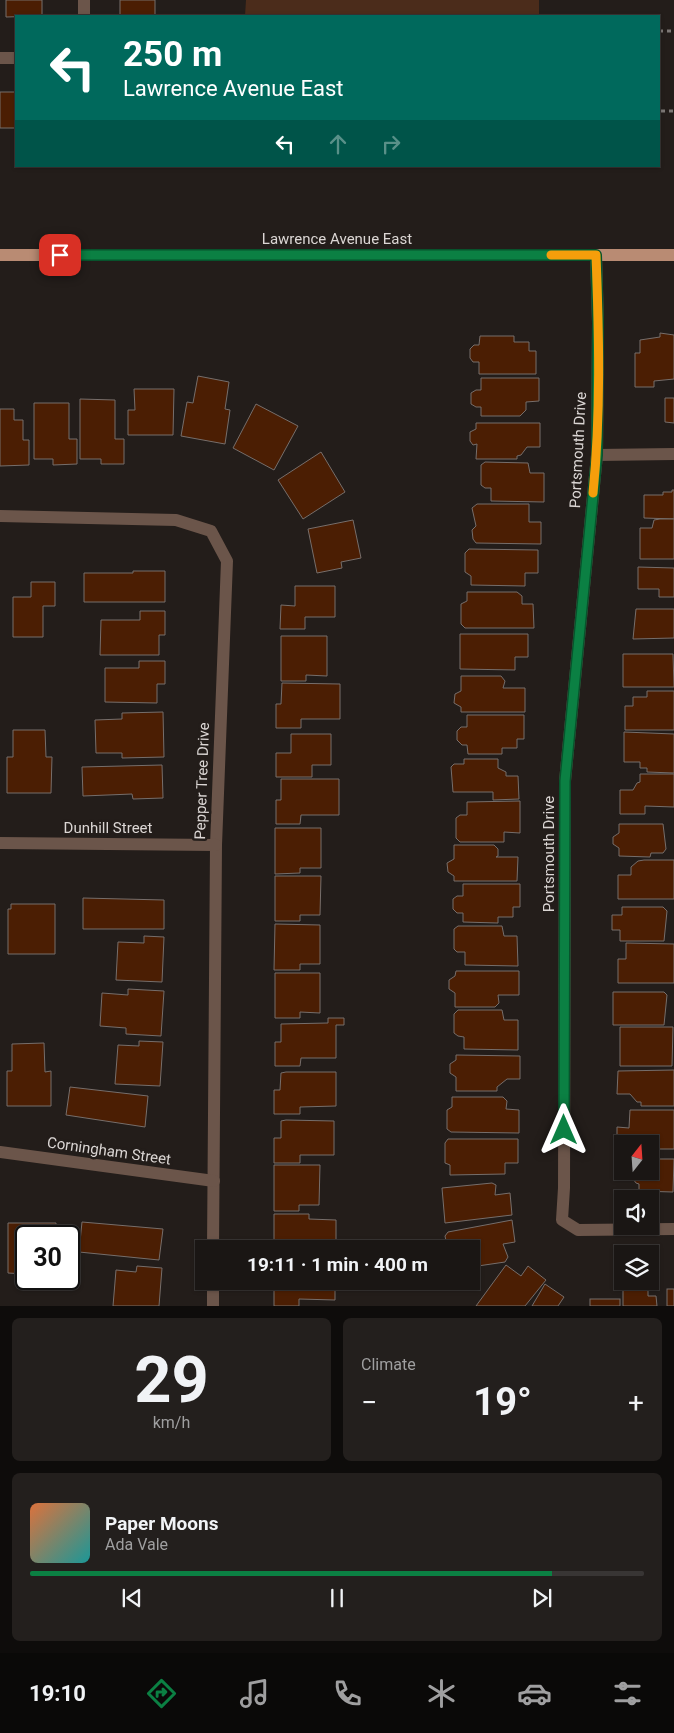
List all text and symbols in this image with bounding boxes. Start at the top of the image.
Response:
text: 250 m [123,34,222,75]
icon: left [40,35,105,100]
text: Lawrence Avenue East [123,76,343,101]
icon: left [271,130,299,158]
icon: ahead [324,130,352,158]
icon: right [377,130,405,158]
street label: Lawrence Avenue East [262,230,412,248]
pin [39,234,81,276]
icon: arrive [46,241,74,269]
street label: Portsmouth Drive [566,391,590,509]
street label: Pepper Tree Drive [191,722,213,840]
street label: Portsmouth Drive [540,796,558,912]
street label: Dunhill Street [64,819,153,837]
position arrow [537,1103,589,1155]
street label: Corningham Street [46,1133,172,1169]
north arrow [614,1135,659,1180]
map controls [614,1135,659,1290]
button: sound [614,1190,659,1235]
speed limit sign: 30 [15,1225,80,1290]
button: layers [614,1245,659,1290]
text: 19:11 · 1 min · 400 m [247,1253,428,1276]
text: 29 [134,1342,209,1418]
text: Climate [361,1355,416,1374]
text: 19° [473,1380,532,1424]
text: − [361,1386,377,1419]
text: + [628,1386,644,1419]
text: km/h [153,1413,190,1432]
text: Paper Moons [105,1512,218,1535]
text: Ada Vale [105,1535,168,1554]
icon: previous [118,1584,146,1612]
icon: pause [323,1584,351,1612]
icon: next [528,1584,556,1612]
icon: directions [144,1676,179,1711]
icon: music [237,1676,272,1711]
icon: phone [330,1676,365,1711]
icon: climate [424,1676,459,1711]
icon: car [517,1676,552,1711]
icon: filters [610,1676,645,1711]
text: 19:10 [29,1681,86,1706]

